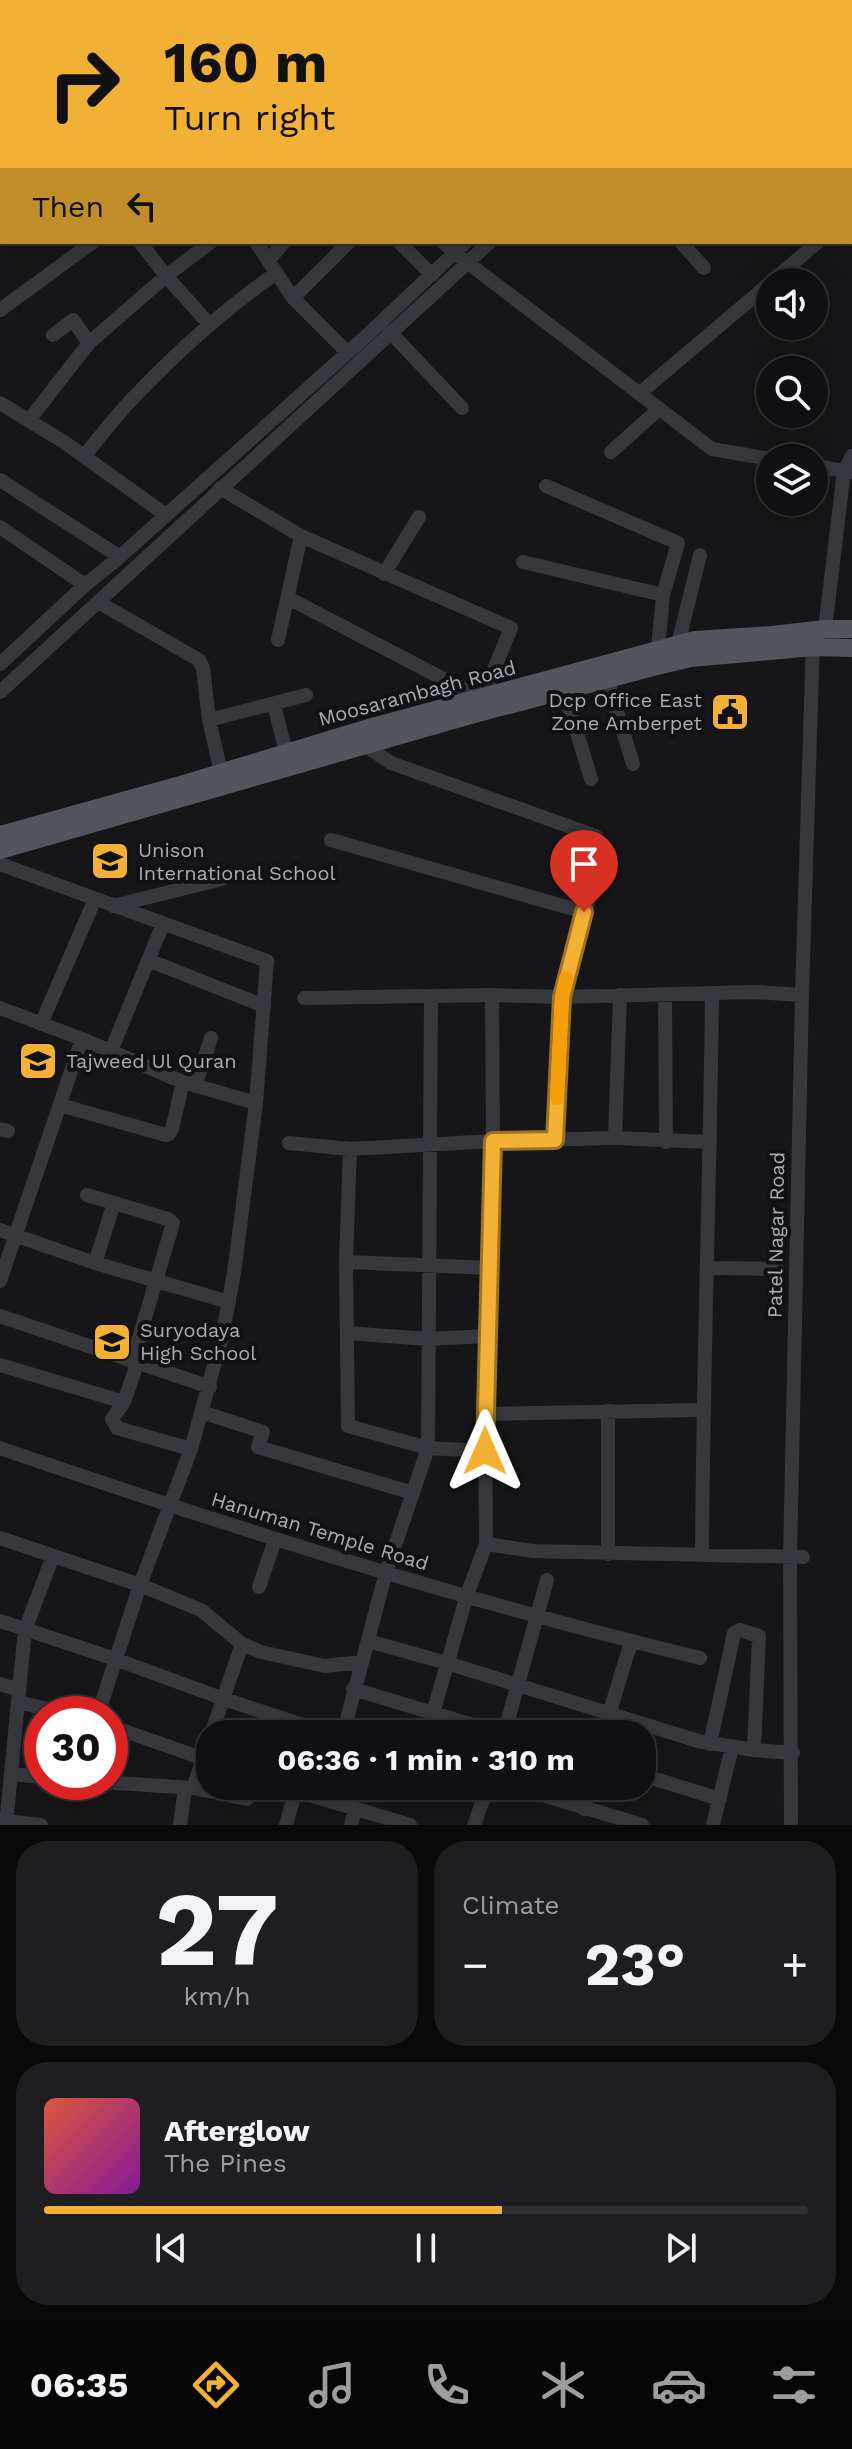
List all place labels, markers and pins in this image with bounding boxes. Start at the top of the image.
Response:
place label: Dcp Office East Zone Amberpet [548,688,703,735]
public building icon: Dcp Office East Zone Amberpet [709,691,751,733]
pin [550,830,618,912]
place label: Unison International School [138,838,336,885]
school or university icon: Unison International School [89,840,131,882]
school or university icon: Tajweed Ul Quran [17,1040,59,1082]
place label: Tajweed Ul Quran [66,1049,237,1073]
place label: Suryodaya High School [140,1318,256,1365]
school or university icon: Suryodaya High School [91,1321,133,1363]

